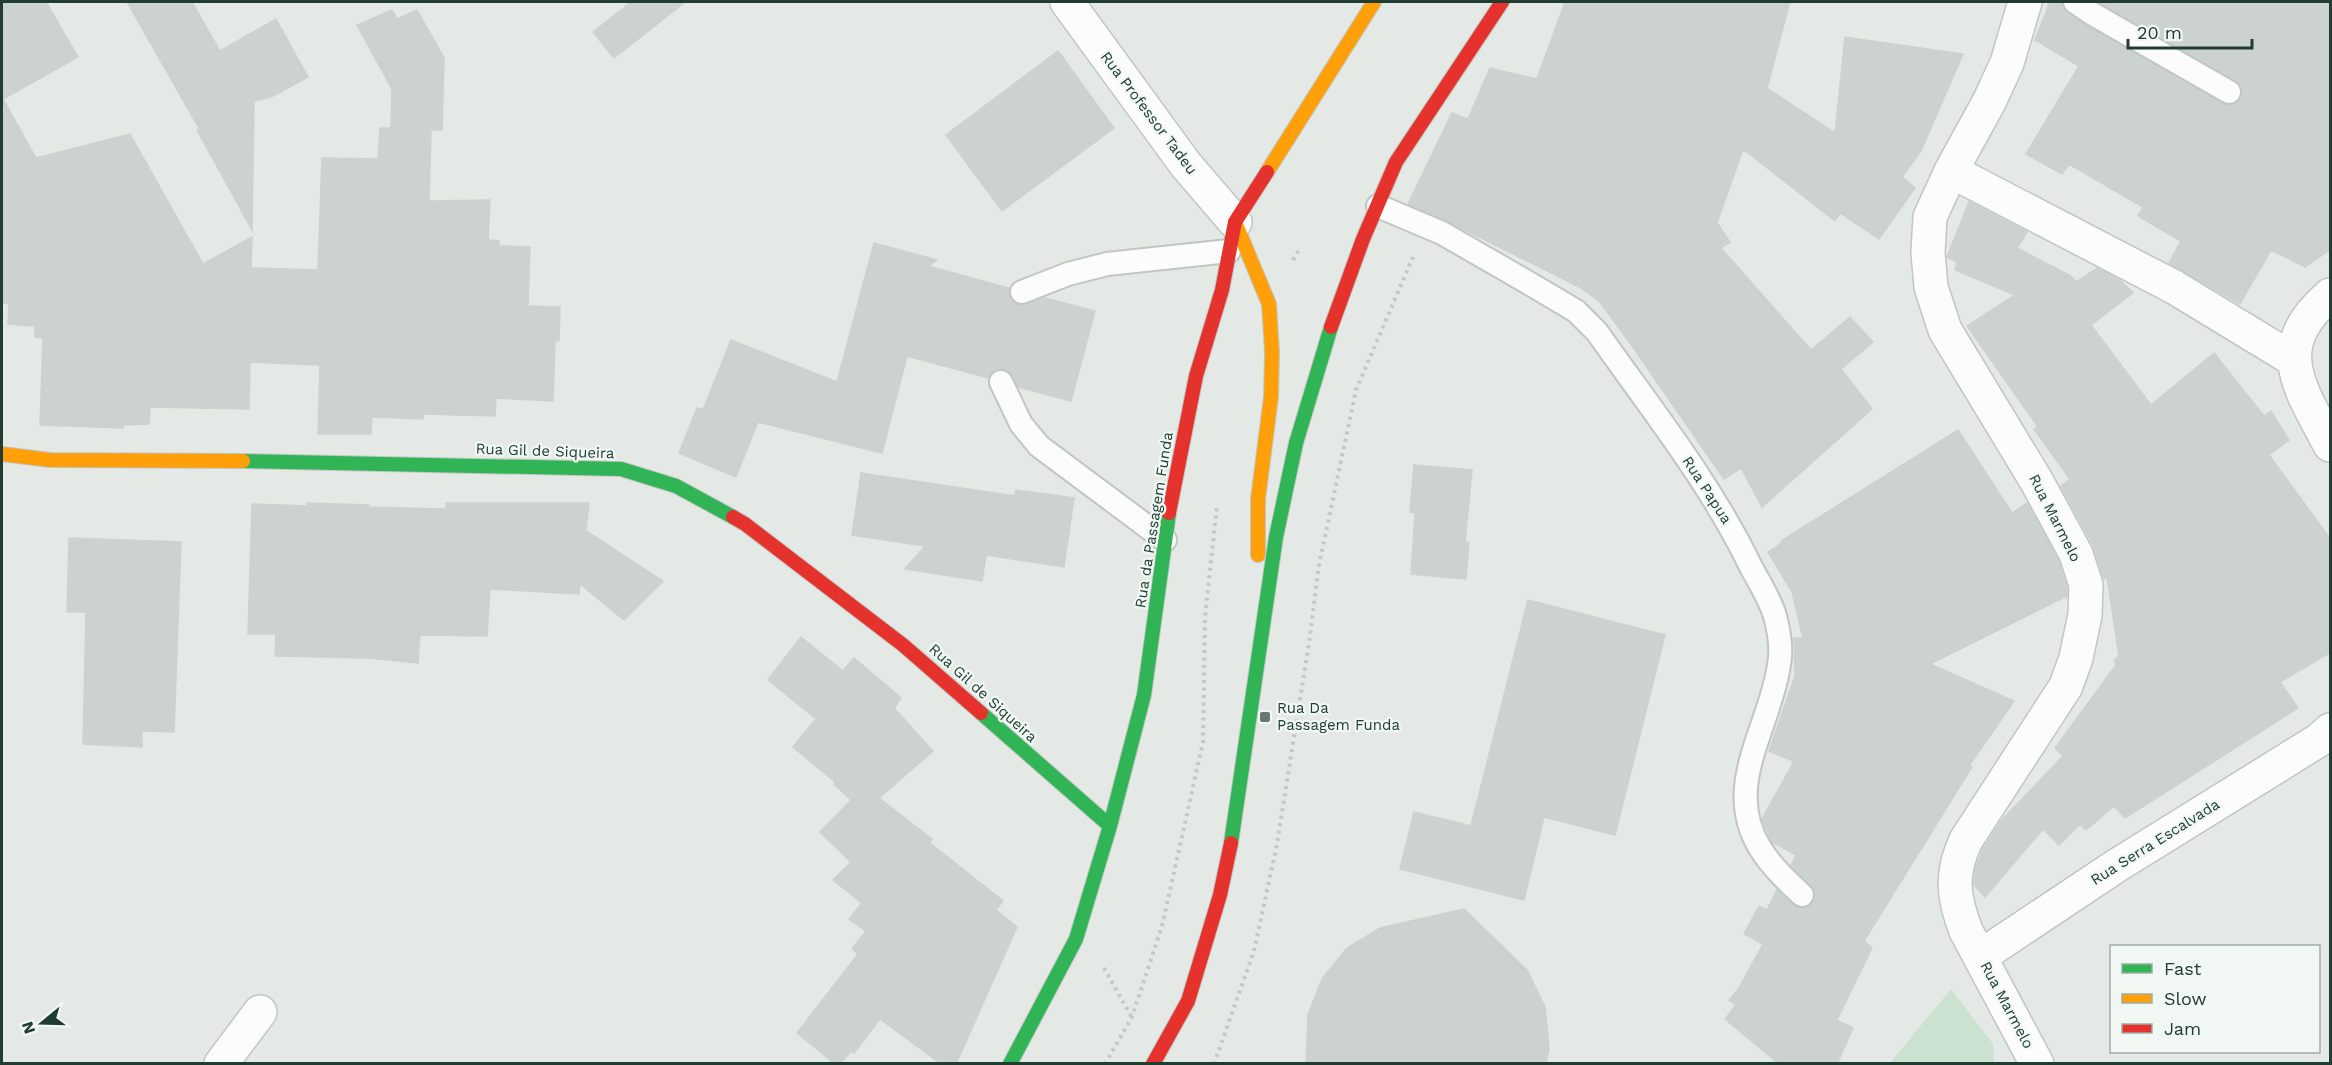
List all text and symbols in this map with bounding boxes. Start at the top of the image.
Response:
scale bar [2128,12,2252,50]
text: 20 m [2137,22,2182,43]
street label: Rua Professor Tadeu [1097,48,1201,178]
street label: Rua da Passagem Funda [1131,430,1177,609]
street label: Rua Gil de Siqueira [475,440,615,462]
street label: Rua Papua [1678,453,1736,528]
street label: Rua Marmelo [2025,471,2085,565]
street label: Rua Gil de Siqueira [925,640,1041,746]
place label: Rua Da Passagem Funda [1277,699,1400,734]
marker: Rua Da Passagem Funda [1258,710,1272,724]
street label: Rua Serra Escalvada [2087,795,2223,889]
legend [2110,945,2320,1053]
street label: Rua Marmelo [1976,958,2038,1052]
text: Fast [2164,958,2202,979]
text: Slow [2164,988,2207,1009]
north arrow [12,993,72,1053]
text: Jam [2164,1018,2201,1039]
text: N [17,1019,39,1036]

